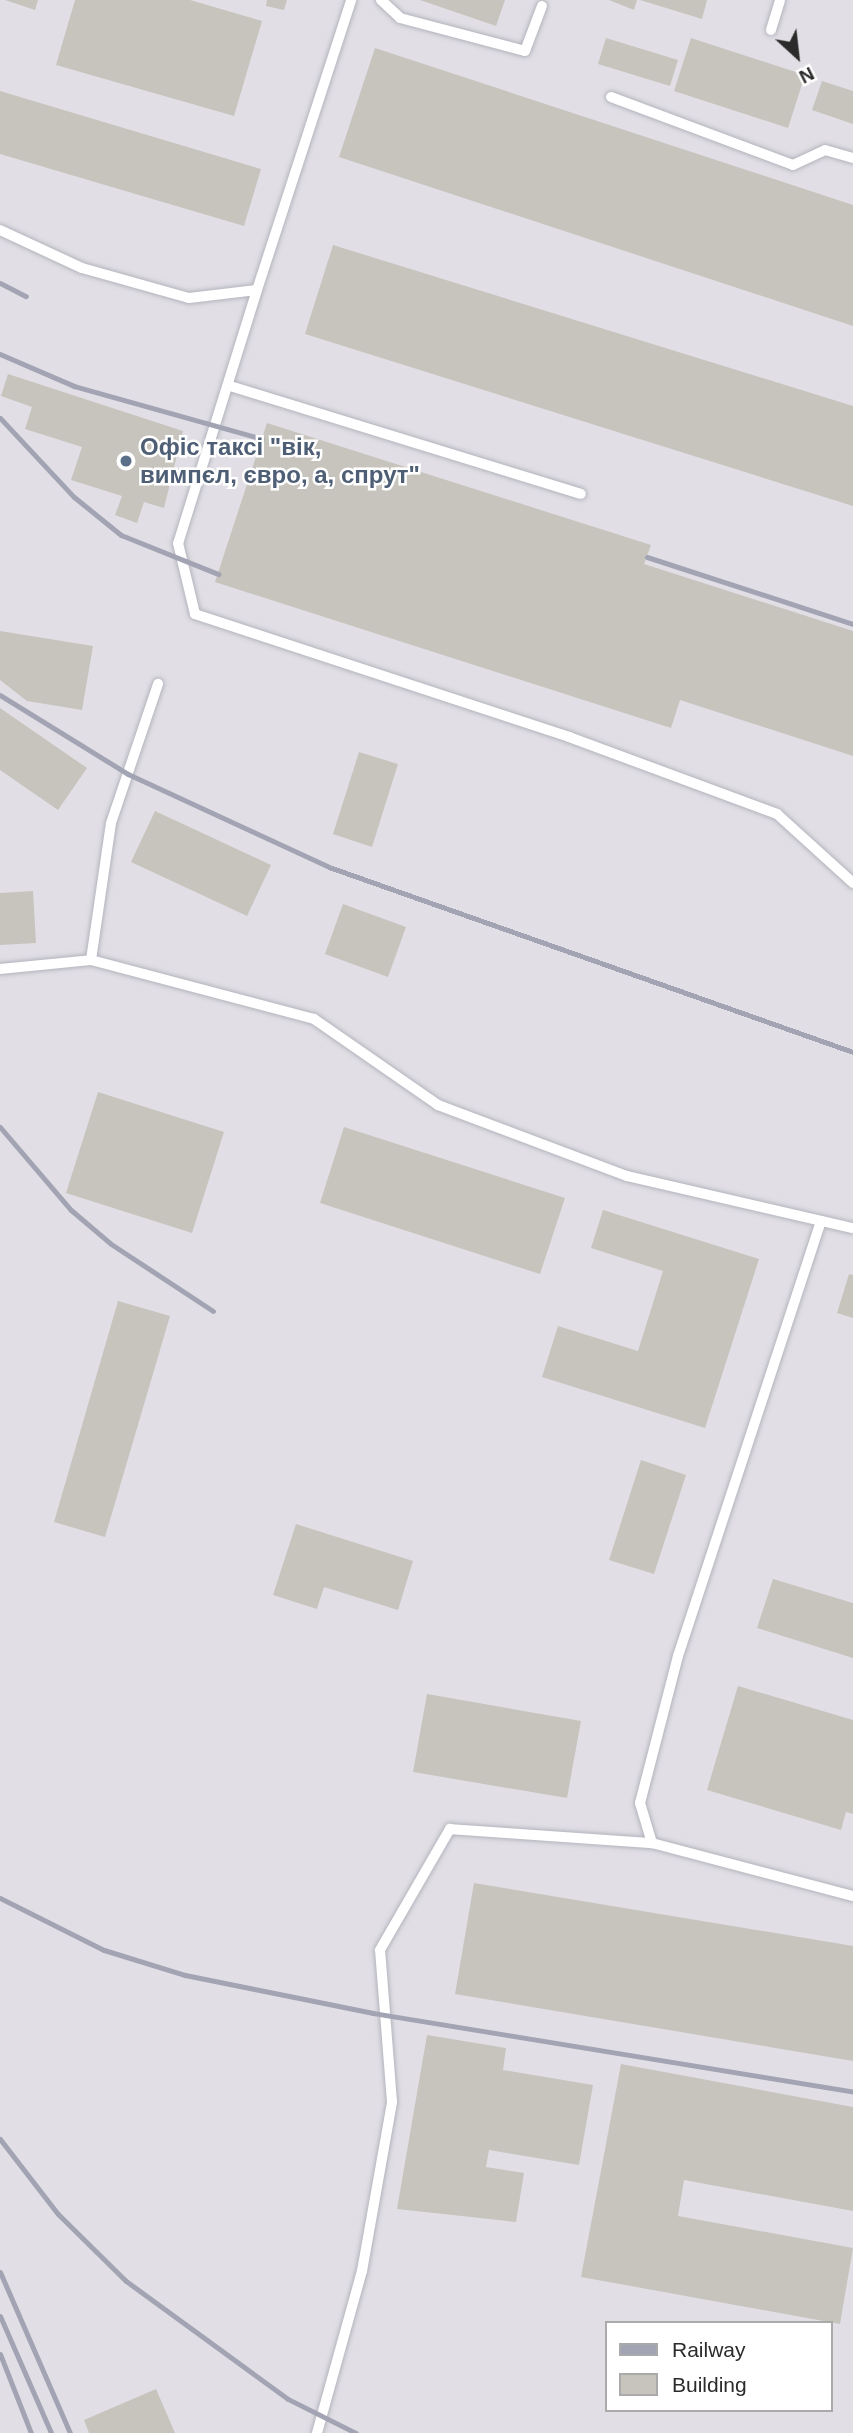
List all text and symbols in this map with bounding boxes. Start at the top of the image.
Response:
north arrow [762,21,832,91]
text: N [796,63,818,88]
place label: Офіс таксі "вік, вимпєл, євро, а, спрут" [140,433,420,489]
marker: Офіс таксі "вік, вимпєл, євро, а, спрут" [118,453,134,469]
legend [604,2321,832,2412]
text: Railway [672,2338,746,2361]
text: Building [672,2373,747,2396]

